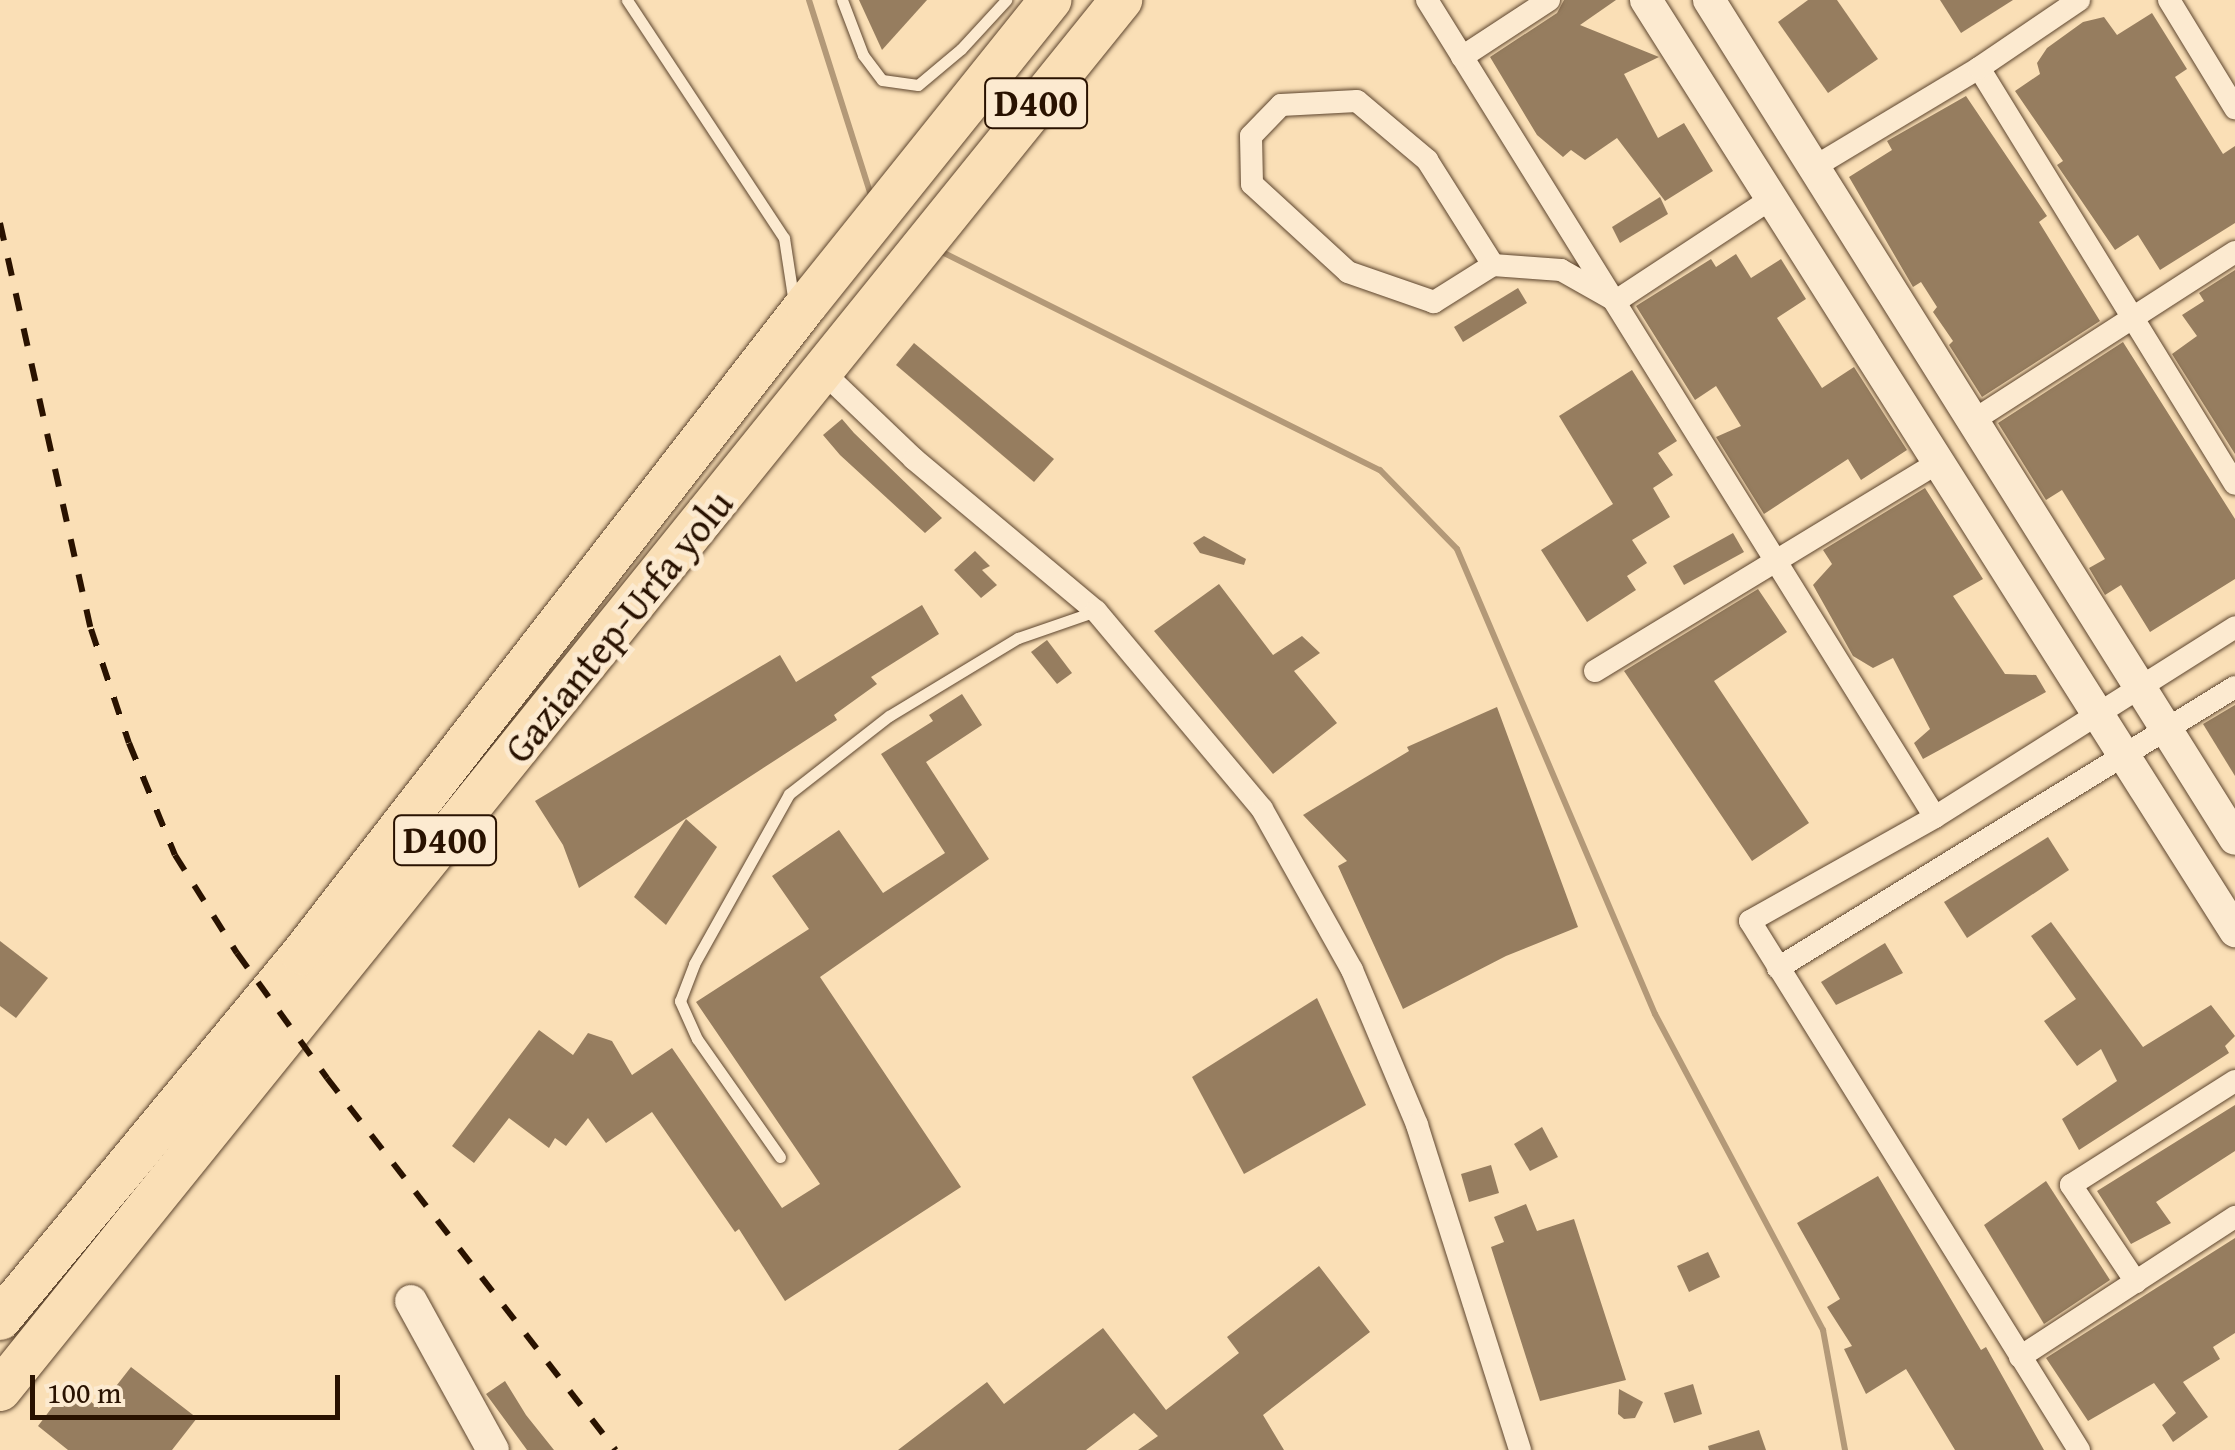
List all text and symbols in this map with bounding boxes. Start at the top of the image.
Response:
road number: D400 [984,70,1088,136]
street label: Gaziantep-Urfa yolu [493,480,743,772]
road number: D400 [392,807,498,873]
scale bar [35,1355,345,1417]
text: 100 m [47,1370,121,1414]

